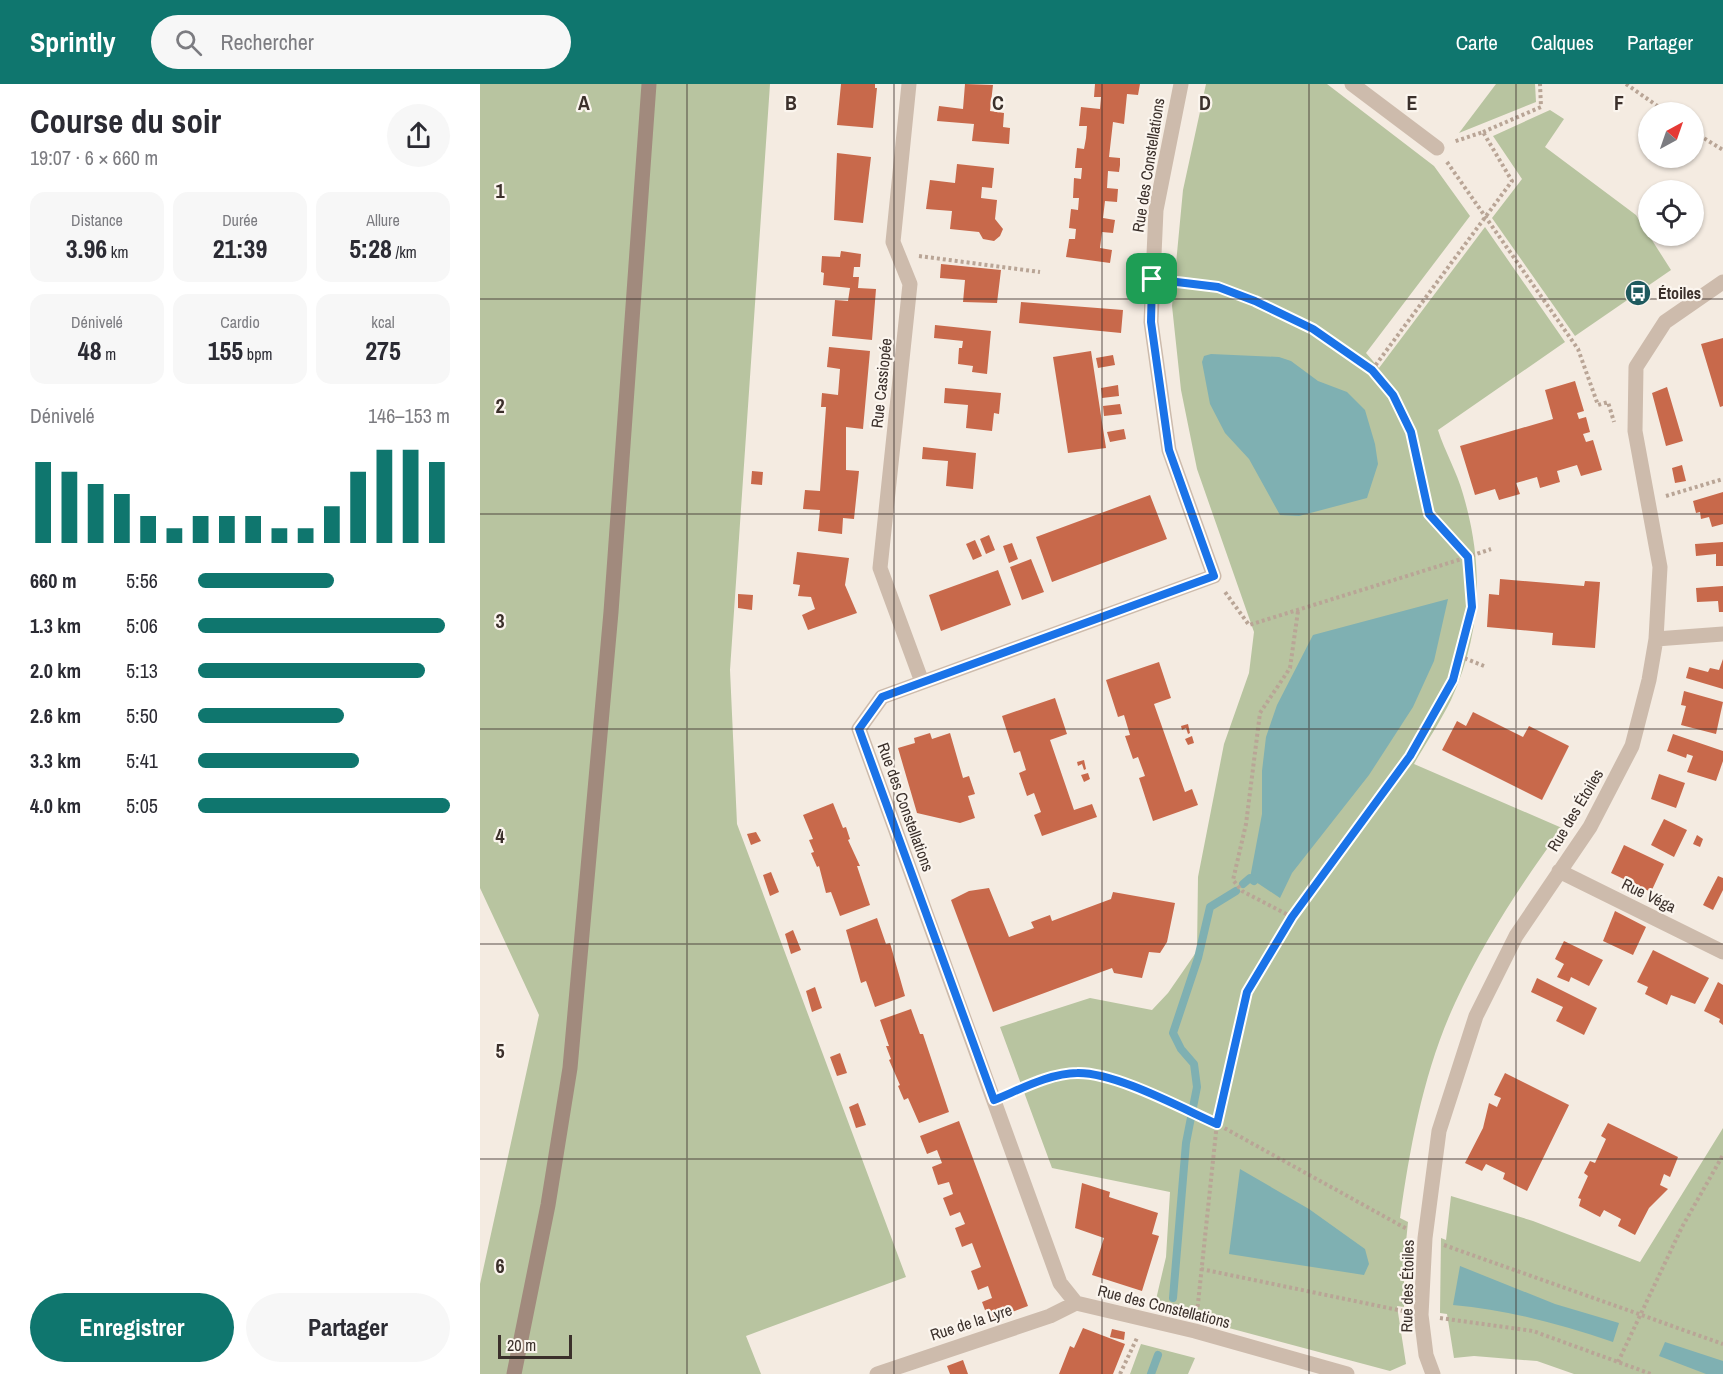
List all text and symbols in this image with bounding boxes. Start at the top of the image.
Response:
search box [151,15,571,69]
text: Sprintly [30,23,115,61]
icon: search [172,26,205,59]
text: Rechercher [220,27,314,57]
text: Carte [1456,28,1498,57]
text: Calques [1531,28,1594,57]
text: Partager [1627,28,1693,57]
text: A [578,89,590,116]
text: B [785,89,797,116]
text: C [992,89,1004,116]
text: D [1199,89,1211,116]
text: E [1407,89,1418,116]
text: F [1614,89,1624,116]
street label: Rue des Constellations [1127,96,1169,234]
text: Course du soir [30,99,221,143]
north arrow [1638,102,1704,168]
map controls [1638,102,1704,246]
button: share [387,104,450,167]
text: 19:07 · 6 × 660 m [30,144,158,171]
text: 1 [495,177,505,204]
button: locate [1638,180,1704,246]
text: Distance [71,209,123,231]
text: Durée [222,209,258,231]
text: Allure [366,209,400,231]
text: 3.96 [66,231,107,266]
text: 21:39 [213,231,267,266]
text: 5:28 [349,231,392,266]
text: km [107,241,128,263]
text: /km [392,241,417,263]
pin [1126,253,1177,304]
icon: arrive [1135,262,1168,295]
bus stop icon: Étoiles [1623,278,1653,308]
place label: Étoiles [1658,282,1701,304]
text: Dénivelé [71,311,123,333]
text: Cardio [220,311,260,333]
text: kcal [371,311,395,333]
text: 48 [78,333,102,368]
text: 155 [208,333,243,368]
text: 275 [365,333,401,368]
street label: Rue Cassiopée [865,337,897,429]
text: m [102,343,116,365]
text: bpm [243,343,272,365]
text: 2 [495,392,505,419]
text: Dénivelé [30,402,95,429]
text: 146–153 m [368,402,450,429]
text: 660 m [30,567,77,594]
text: 5:56 [126,567,158,594]
text: 3 [495,607,505,634]
text: 1.3 km [30,612,81,639]
text: 5:06 [126,612,158,639]
text: 2.0 km [30,657,81,684]
text: 5:13 [126,657,158,684]
text: 2.6 km [30,702,81,729]
text: 5:50 [126,702,158,729]
street label: Rue des Constellations [872,740,940,874]
text: 3.3 km [30,747,81,774]
text: 5:41 [126,747,158,774]
street label: Rue des Étoiles [1542,765,1608,855]
text: 4.0 km [30,792,81,819]
text: 5:05 [126,792,158,819]
text: 4 [495,822,505,849]
street label: Rue Véga [1618,872,1680,918]
text: 5 [495,1037,505,1064]
street label: Rue des Étoiles [1395,1240,1419,1332]
text: 6 [495,1252,505,1279]
street label: Rue des Constellations [1096,1279,1232,1333]
button: Enregistrer [30,1293,234,1362]
button: Partager [246,1293,450,1362]
street label: Rue de la Lyre [927,1298,1015,1346]
scale bar [498,1332,572,1360]
text: 20 m [507,1334,536,1356]

